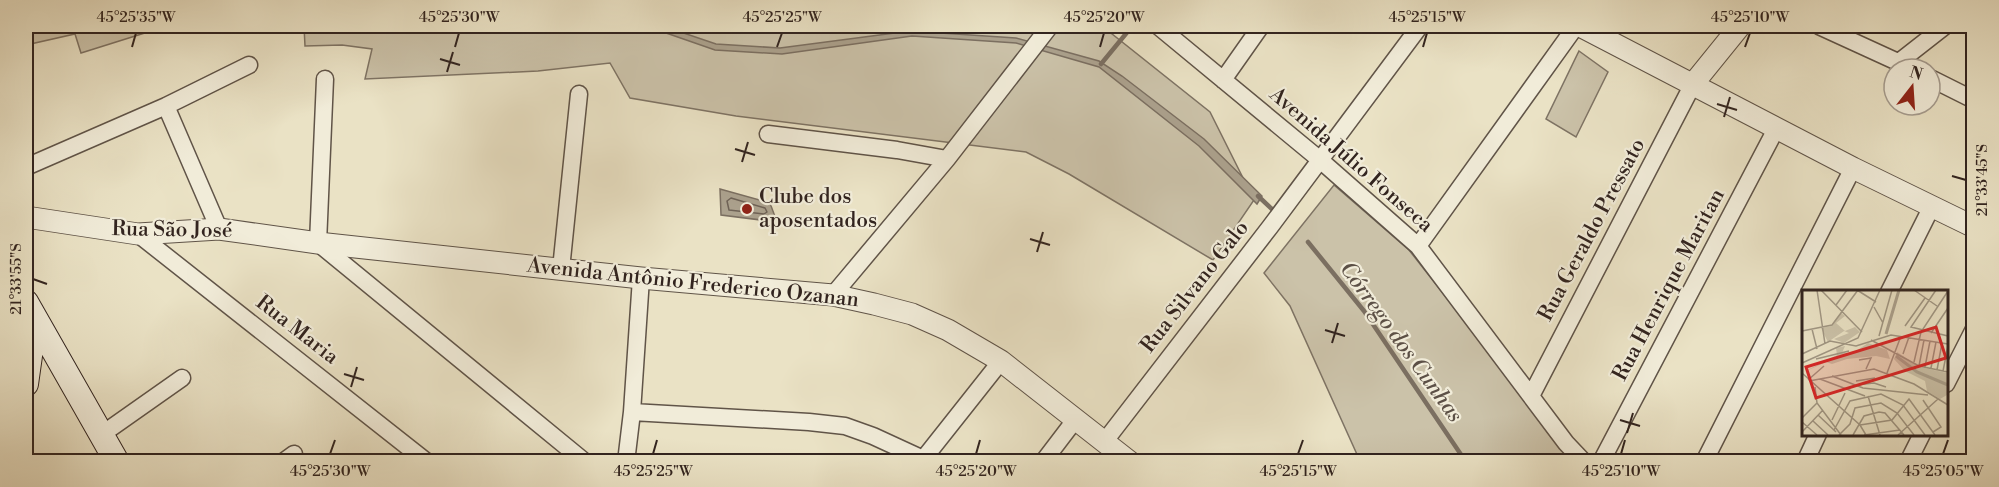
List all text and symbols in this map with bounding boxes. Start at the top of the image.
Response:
text: 45°25'35"W [97,8,176,27]
text: 45°25'30"W [419,8,500,27]
text: 45°25'25"W [742,8,822,27]
text: 45°25'20"W [1064,8,1145,27]
text: 45°25'15"W [1388,8,1466,27]
text: 45°25'10"W [1711,8,1790,27]
north arrow [1882,57,1942,117]
text: N [1907,62,1925,85]
street label: Avenida Júlio Fonseca [1263,81,1438,238]
street label: Rua Geraldo Pressato [1533,134,1651,326]
text: 21°33'45"S [1973,144,1992,216]
place label: Clube dos aposentados [759,184,877,234]
street label: Rua Henrique Maritan [1607,184,1731,386]
marker: Clube dos aposentados [740,202,754,216]
street label: Rua São José [111,216,233,244]
street label: Rua Silvano Galo [1135,216,1255,358]
text: 21°33'55"S [7,243,26,315]
street label: Avenida Antônio Frederico Ozanan [525,253,861,313]
water label: Córrego dos Cunhas [1334,256,1468,428]
street label: Rua Maria [251,290,344,371]
inset map [1802,290,1948,436]
text: 45°25'30"W [290,462,371,481]
text: 45°25'25"W [613,462,693,481]
text: 45°25'20"W [936,462,1017,481]
text: 45°25'15"W [1259,462,1337,481]
text: 45°25'10"W [1582,462,1661,481]
text: 45°25'05"W [1903,462,1984,481]

